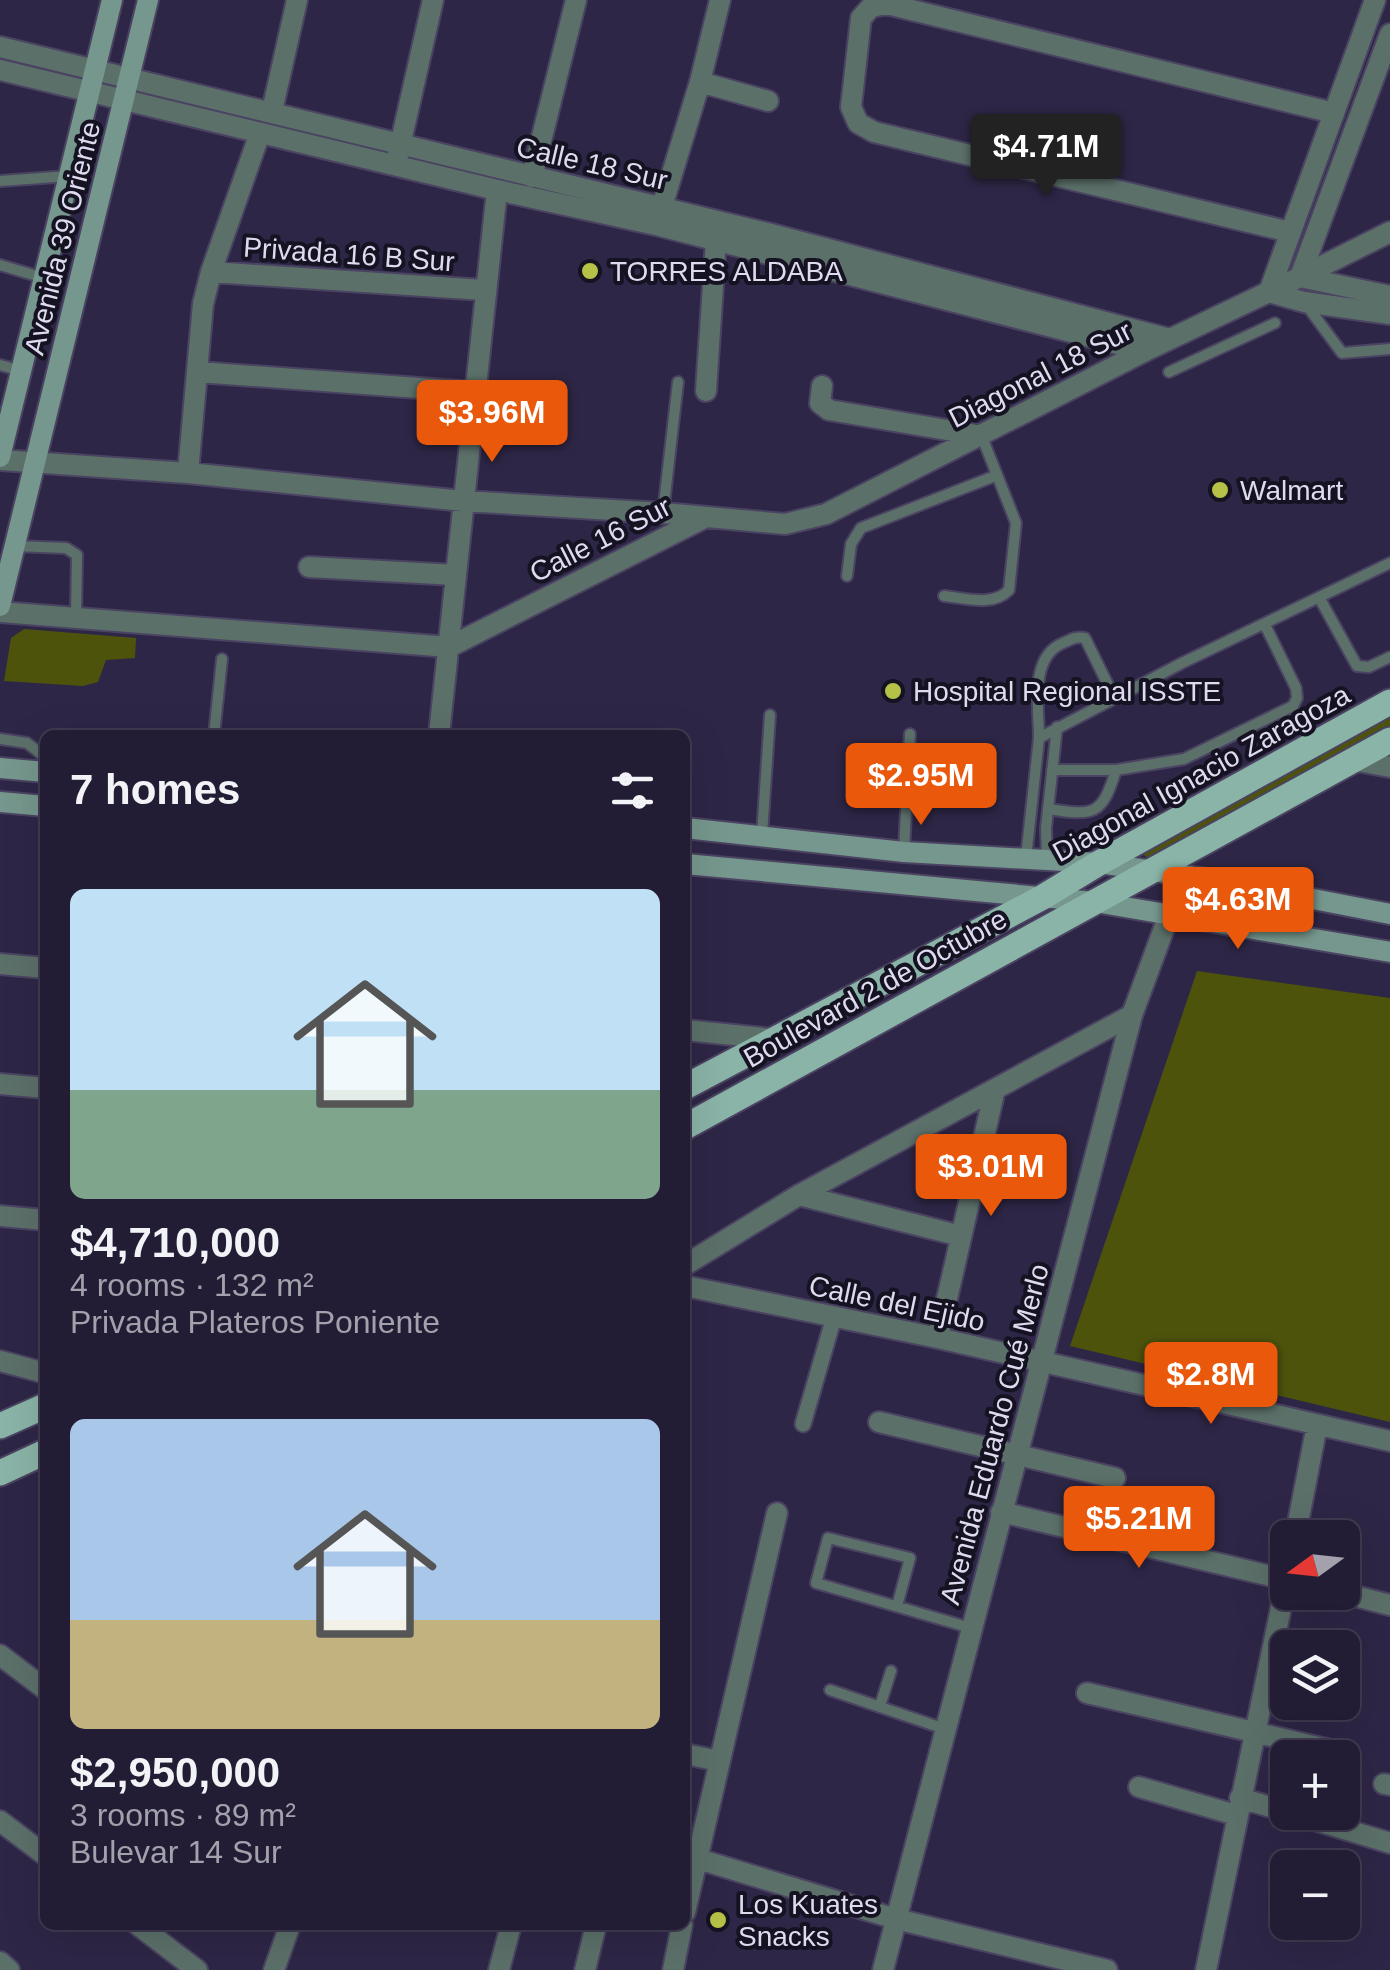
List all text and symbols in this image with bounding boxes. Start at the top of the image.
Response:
pin: $4.71M [965,114,1127,199]
street label: Avenida 39 Oriente [19,118,106,358]
text: $4.71M [993,128,1099,164]
street label: Calle 18 Sur [513,131,670,196]
street label: Privada 16 B Sur [242,232,456,277]
place label: TORRES ALDABA [610,256,843,287]
marker: TORRES ALDABA [579,260,601,282]
street label: Diagonal 18 Sur [944,315,1137,434]
pin: $3.96M [411,380,573,465]
text: $3.96M [439,394,545,430]
place label: Walmart [1240,475,1343,506]
marker: Walmart [1209,479,1231,501]
street label: Calle 16 Sur [525,491,676,588]
place label: Hospital Regional ISSTE [913,676,1221,707]
street label: Diagonal Ignacio Zaragoza [1047,679,1355,868]
marker: Hospital Regional ISSTE [882,680,904,702]
pin: $2.95M [840,743,1002,828]
text: $2.95M [868,757,974,793]
icon: filters [605,763,660,818]
text: 7 homes [70,766,240,813]
pin: $4.63M [1157,867,1319,952]
text: $4.63M [1185,881,1291,917]
street label: Boulevard 2 de Octubre [738,903,1012,1074]
icon: home [275,954,455,1134]
pin: $3.01M [910,1134,1072,1219]
text: $3.01M [938,1148,1044,1184]
text: $4,710,000 [70,1219,280,1266]
street label: Avenida Eduardo Cué Merlo [934,1260,1055,1608]
text: 4 rooms · 132 m² [70,1267,314,1303]
street label: Calle del Ejido [806,1270,988,1337]
text: Privada Plateros Poniente [70,1304,440,1340]
pin: $2.8M [1141,1342,1281,1427]
text: $2.8M [1167,1356,1255,1392]
icon: home [275,1484,455,1664]
pin: $5.21M [1058,1486,1220,1571]
text: $5.21M [1086,1500,1192,1536]
north arrow [1270,1520,1360,1610]
map controls [1270,1520,1360,1940]
button: layers [1270,1630,1360,1720]
button: + [1270,1740,1360,1830]
text: $2,950,000 [70,1749,280,1796]
text: 3 rooms · 89 m² [70,1797,296,1833]
text: Bulevar 14 Sur [70,1834,282,1870]
button: − [1270,1850,1360,1940]
place label: Los Kuates Snacks [738,1889,878,1952]
marker: Los Kuates Snacks [707,1909,729,1931]

